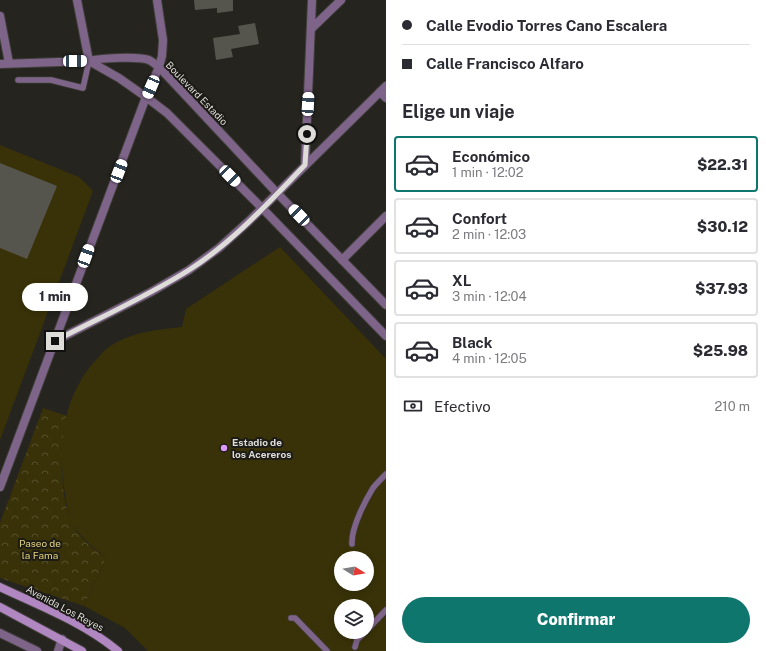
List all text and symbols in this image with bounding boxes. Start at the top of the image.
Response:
text: Calle Evodio Torres Cano Escalera [426,17,667,34]
car [63,55,87,67]
text: Calle Francisco Alfaro [426,55,584,72]
street label: Boulevard Estadio [164,59,231,128]
car [141,74,161,100]
car [301,92,315,116]
text: Elige un viaje [402,101,515,122]
route start [298,125,316,143]
icon: car [404,146,440,182]
text: Económico [452,148,530,165]
text: $22.31 [697,156,748,173]
car [109,158,129,184]
car [217,163,243,189]
text: 1 min · 12:02 [452,165,523,180]
car [286,202,312,228]
icon: car [404,208,440,244]
text: Confort [452,210,507,227]
text: $30.12 [697,218,748,235]
text: 2 min · 12:03 [452,227,526,242]
car [76,243,96,269]
icon: car [404,270,440,306]
text: XL [452,272,471,289]
text: $37.93 [695,280,748,297]
callout: 1 min [22,283,88,311]
text: 1 min [39,289,71,304]
text: 3 min · 12:04 [452,289,527,304]
route end [46,332,64,350]
icon: car [404,332,440,368]
text: Black [452,334,492,351]
text: $25.98 [693,342,748,359]
text: 4 min · 12:05 [452,351,527,366]
icon: cash [402,395,424,417]
text: Efectivo [434,398,491,415]
text: 210 m [715,399,750,414]
place label: Estadio de los Acereros [232,436,292,460]
marker: Estadio de los Acereros [219,443,229,453]
park label: Paseo de la Fama [19,537,61,561]
north arrow [334,551,374,591]
map controls [334,551,374,639]
street label: Avenida Los Reyes [24,582,106,634]
button: Confirmar [402,597,750,643]
button: layers [334,599,374,639]

